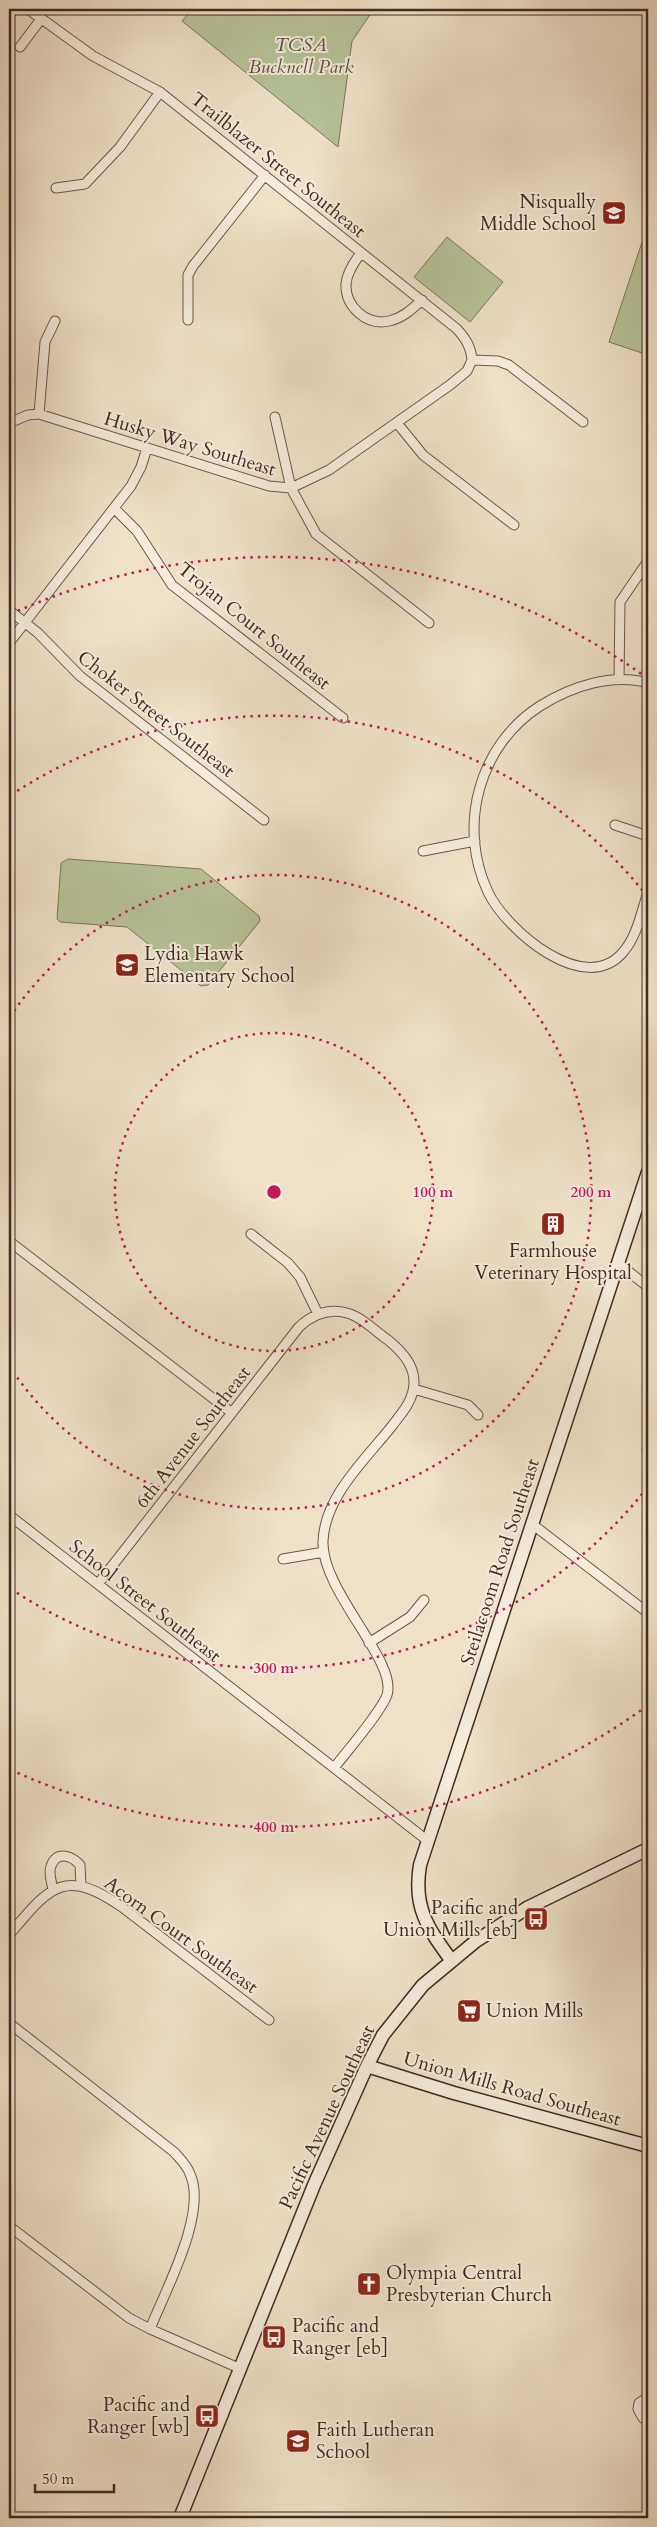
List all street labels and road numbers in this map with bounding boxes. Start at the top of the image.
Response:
street label: Trailblazer Street Southeast [185,86,371,244]
street label: Husky Way Southeast [101,406,279,482]
street label: Trojan Court Southeast [172,556,336,696]
street label: Choker Street Southeast [72,644,240,784]
street label: 6th Avenue Southeast [129,1361,257,1513]
street label: Steilacoom Road Southeast [454,1455,546,1669]
street label: School Street Southeast [64,1534,226,1668]
street label: Acorn Court Southeast [99,1870,263,2000]
street label: Pacific Avenue Southeast [273,2021,381,2213]
street label: Union Mills Road Southeast [400,2046,624,2132]

